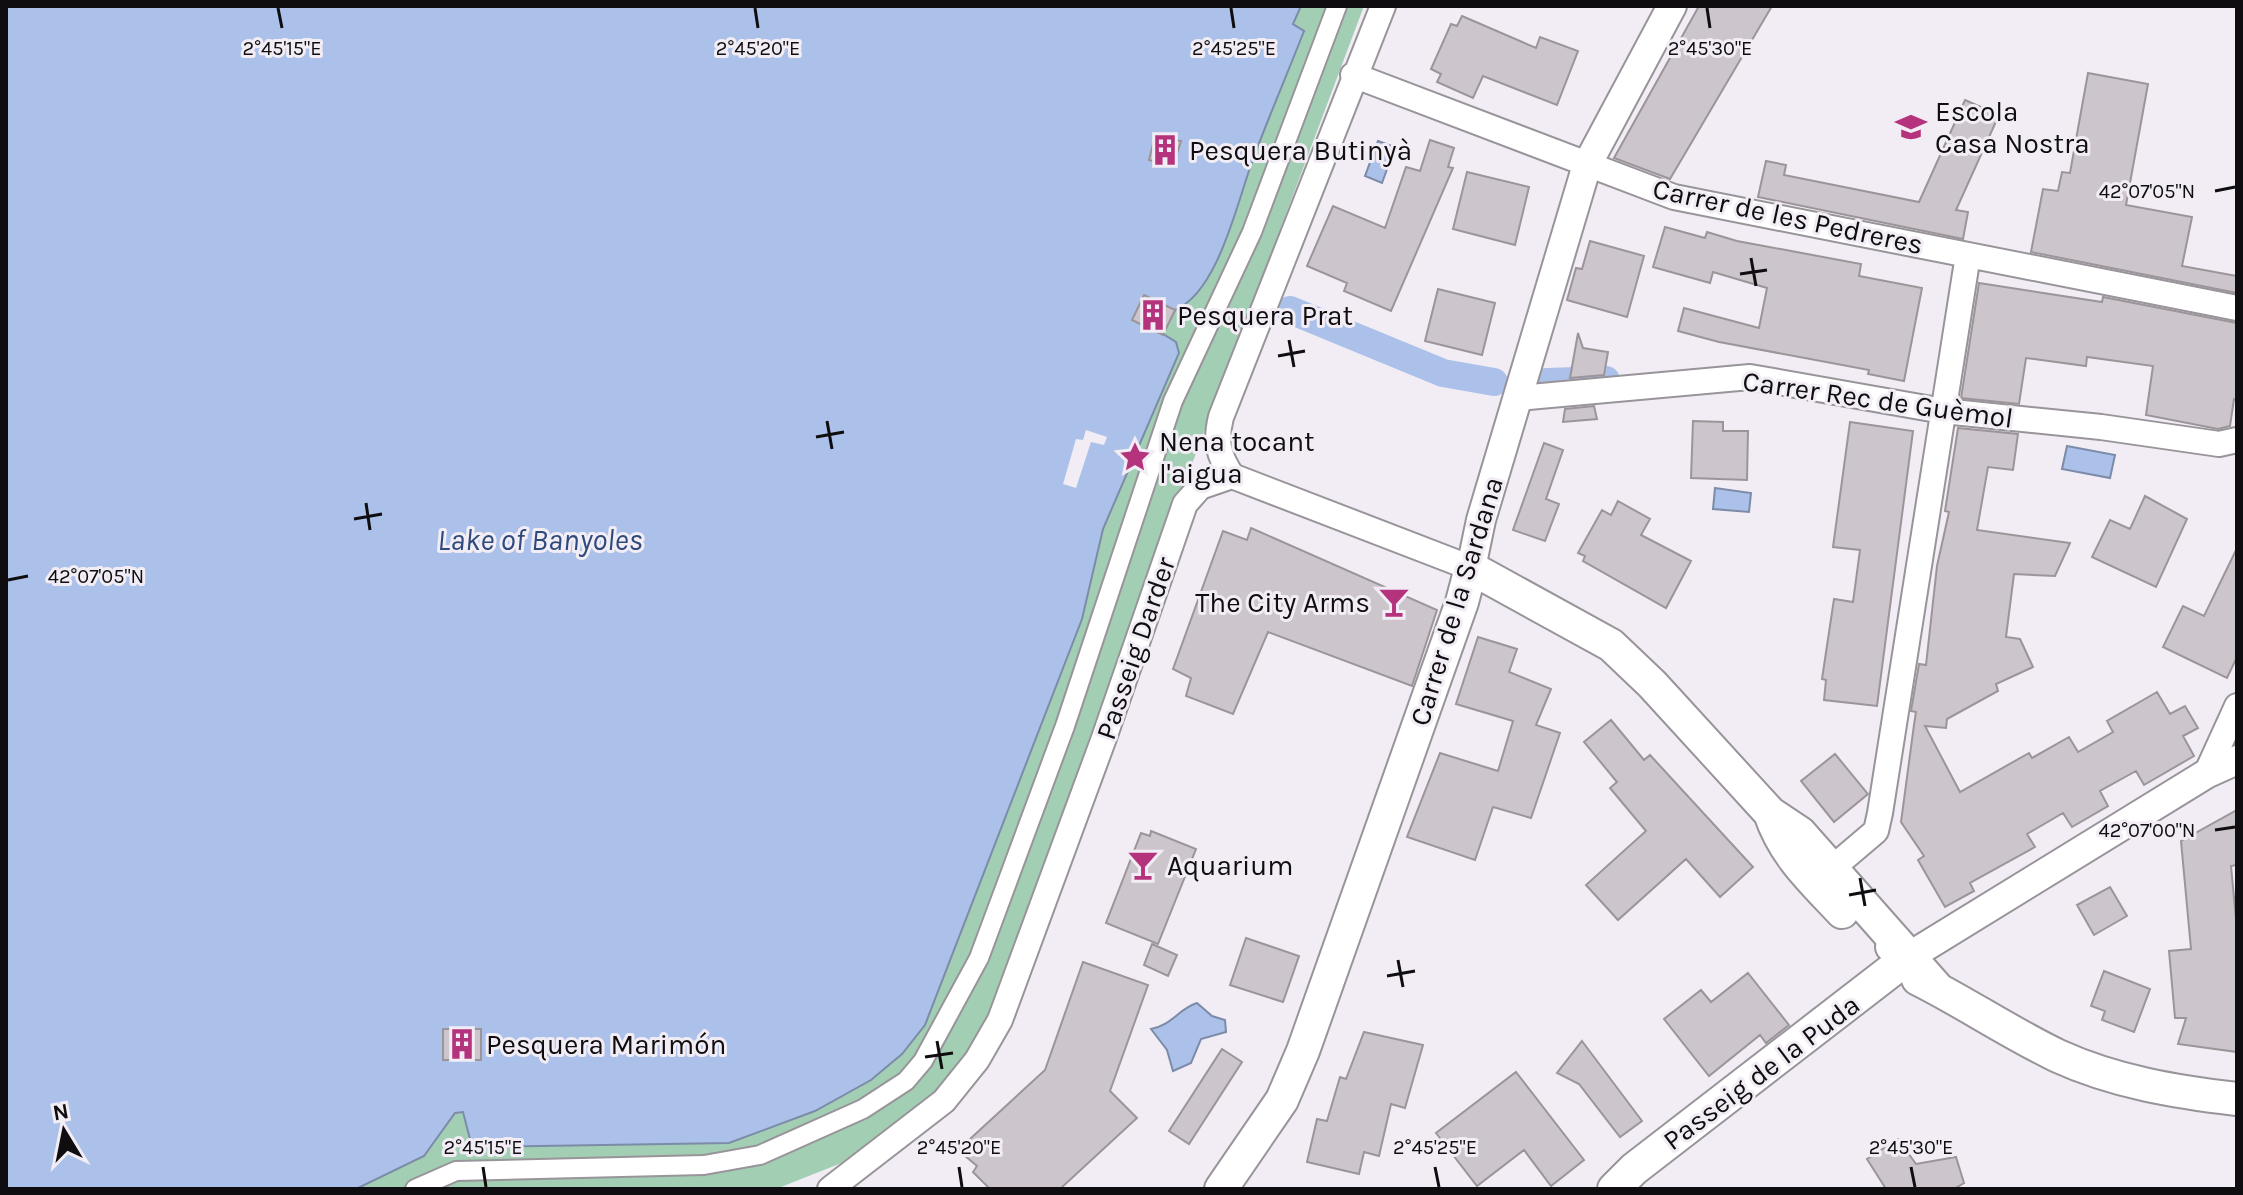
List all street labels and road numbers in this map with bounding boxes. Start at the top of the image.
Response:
street label: Carrer de les Pedreres [1650,172,1926,261]
street label: Carrer Rec de Guèmol [1741,364,2015,435]
street label: Carrer de la Sardana [1403,473,1510,729]
street label: Passeig Darder [1089,552,1182,744]
street label: Passeig de la Puda [1657,988,1866,1157]

